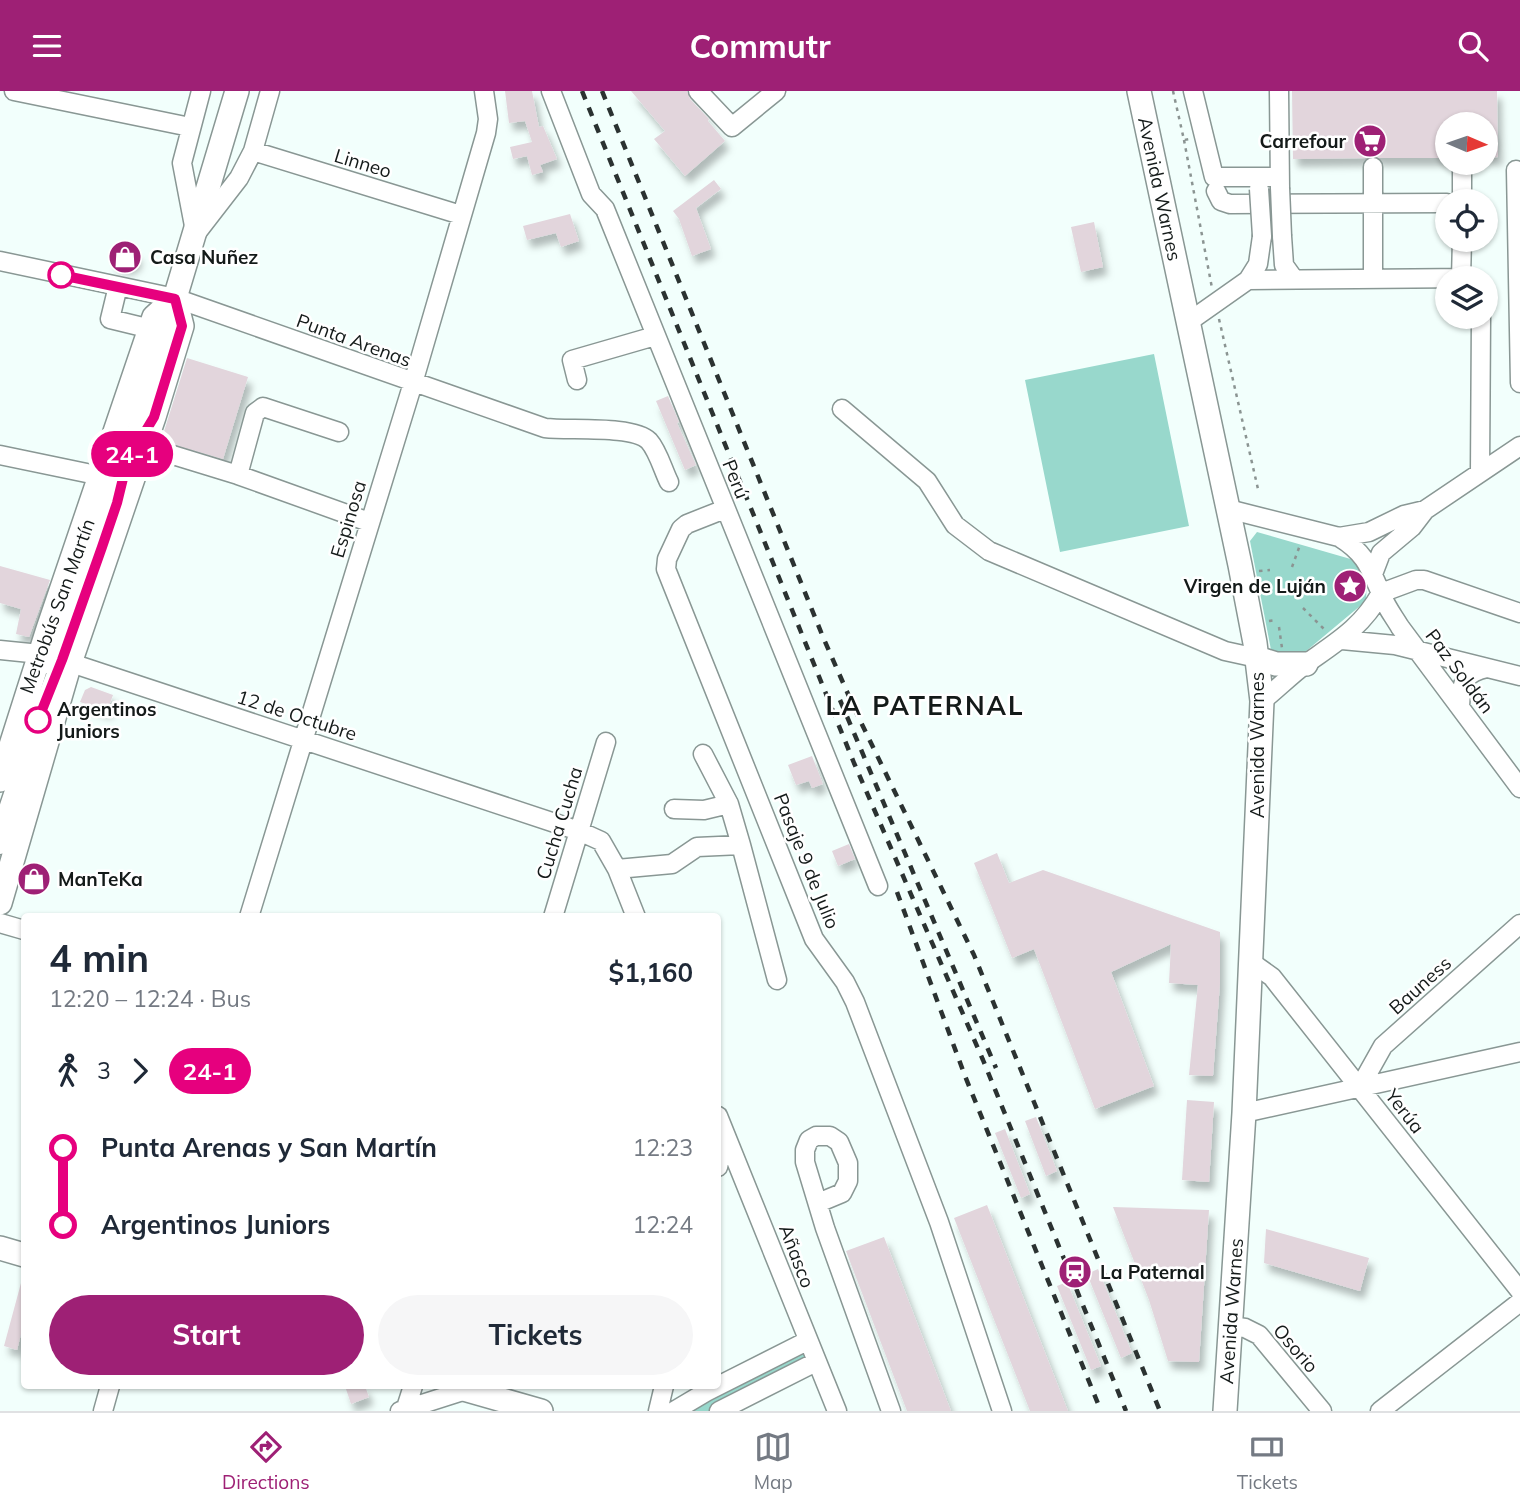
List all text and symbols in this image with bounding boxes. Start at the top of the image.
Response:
text: Commutr [689,26,831,66]
icon: menu [28,27,66,65]
icon: search [1454,27,1492,65]
north arrow [1435,112,1498,175]
map controls [1435,112,1498,329]
street label: Avenida Warnes [1133,115,1187,263]
supermarket icon: Carrefour [1351,122,1389,160]
place label: Carrefour [1260,129,1347,153]
street label: Linneo [332,143,394,183]
button: locate [1435,189,1498,252]
shop icon: Casa Nuñez [106,238,144,276]
place label: Casa Nuñez [150,245,258,269]
unlabelled marker [48,262,74,288]
button: layers [1435,266,1498,329]
street label: Punta Arenas [293,308,415,372]
line badge: 24-1 [83,431,181,477]
text: 24-1 [105,439,159,469]
street label: Perú [717,456,755,502]
street label: Espinosa [325,478,371,560]
street label: Metrobús San Martín [14,515,100,697]
place icon: Virgen de Luján [1331,567,1369,605]
place label: Virgen de Luján [1183,574,1326,598]
street label: Paz Soldán [1421,624,1499,718]
street label: Avenida Warnes [1245,672,1269,818]
street label: 12 de Octubre [234,684,360,746]
district label: LA PATERNAL [825,689,1025,722]
place label: Argentinos Juniors [57,697,157,743]
marker: Argentinos Juniors [25,707,51,733]
street label: Cucha Cucha [531,764,587,882]
street label: Pasaje 9 de Julio [769,790,845,932]
shop icon: ManTeKa [15,860,53,898]
place label: ManTeKa [58,867,143,891]
text: 4 min [49,934,149,982]
street label: Bauness [1384,951,1456,1019]
text: $1,160 [609,956,693,989]
text: 12:20 – 12:24 · Bus [49,984,251,1013]
icon: walk [49,1052,87,1090]
icon: forward [121,1052,159,1090]
text: 3 [97,1056,111,1085]
text: 24-1 [183,1056,237,1086]
street label: Yerúa [1380,1083,1430,1138]
text: Punta Arenas y San Martín [101,1131,437,1164]
text: 12:23 [633,1133,693,1162]
text: Argentinos Juniors [101,1208,330,1241]
text: 12:24 [633,1210,693,1239]
street label: Añasco [774,1221,820,1291]
street label: Avenida Warnes [1214,1237,1248,1385]
station icon: La Paternal [1056,1253,1094,1291]
place label: La Paternal [1100,1260,1205,1284]
button: Start [49,1295,364,1375]
button: Tickets [378,1295,693,1375]
street label: Osorio [1268,1319,1324,1377]
tab: Directions [222,1428,310,1494]
tab: Map [754,1428,793,1494]
tab: Tickets [1237,1428,1298,1494]

